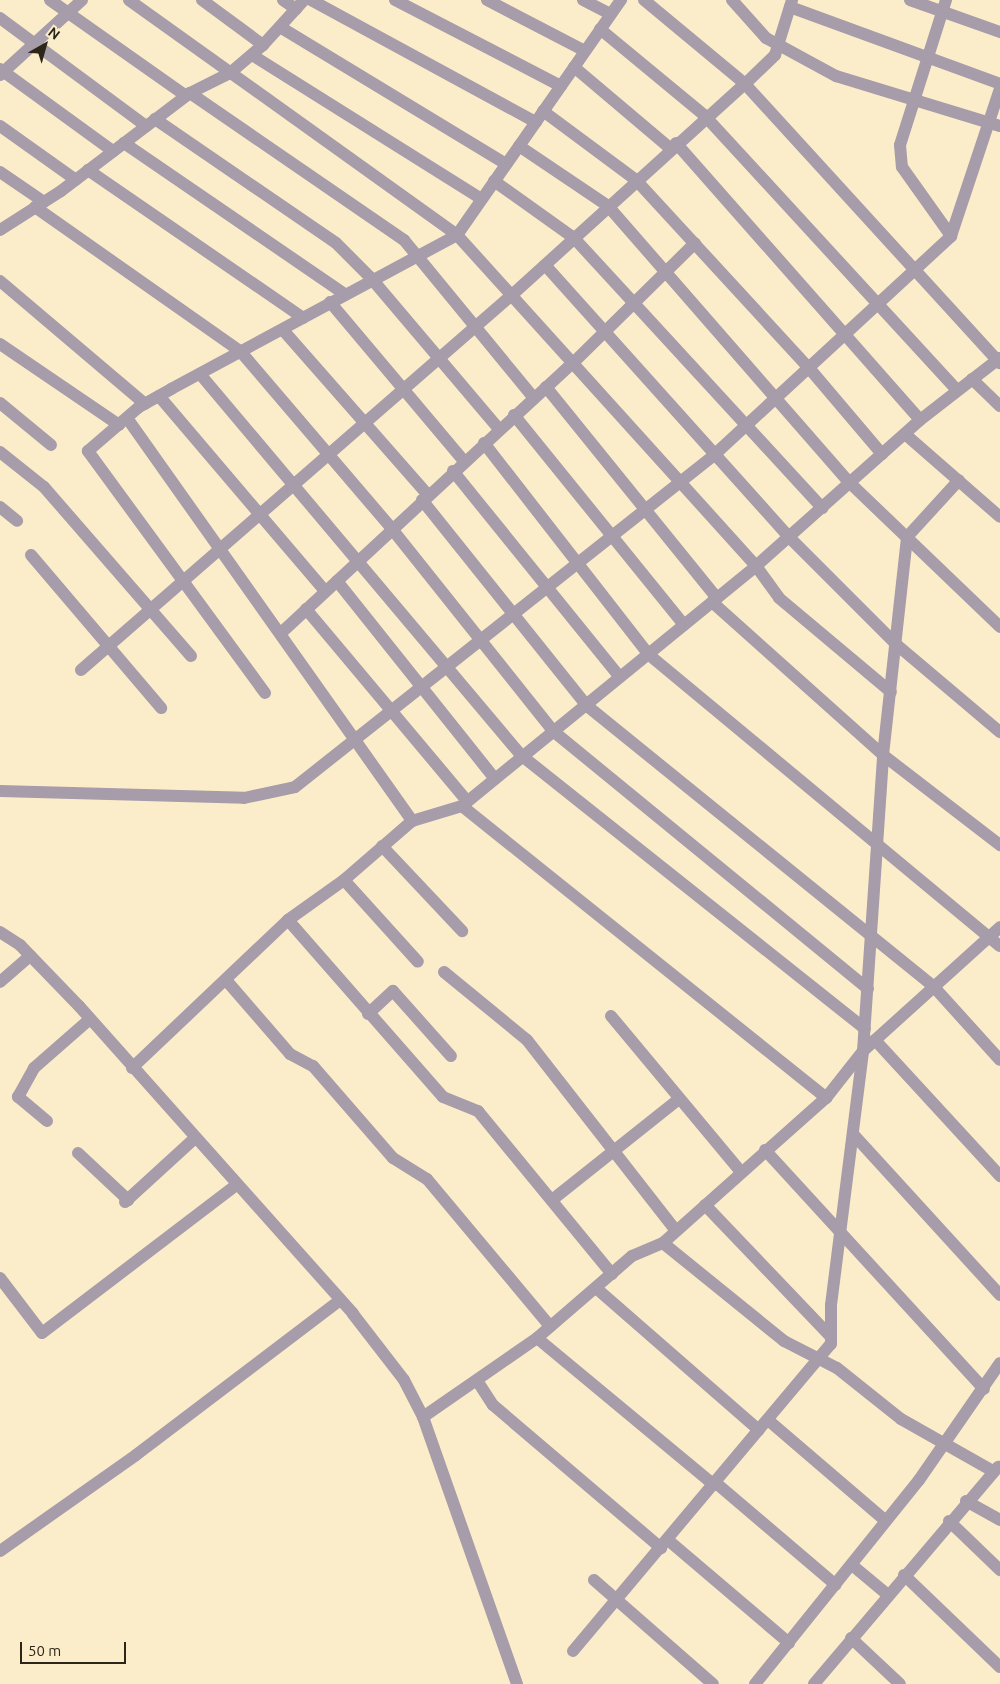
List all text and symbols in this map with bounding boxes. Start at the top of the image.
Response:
north arrow [20,20,70,70]
text: N [45,24,63,43]
scale bar [22,1632,129,1664]
text: 50 m [28,1642,61,1659]

